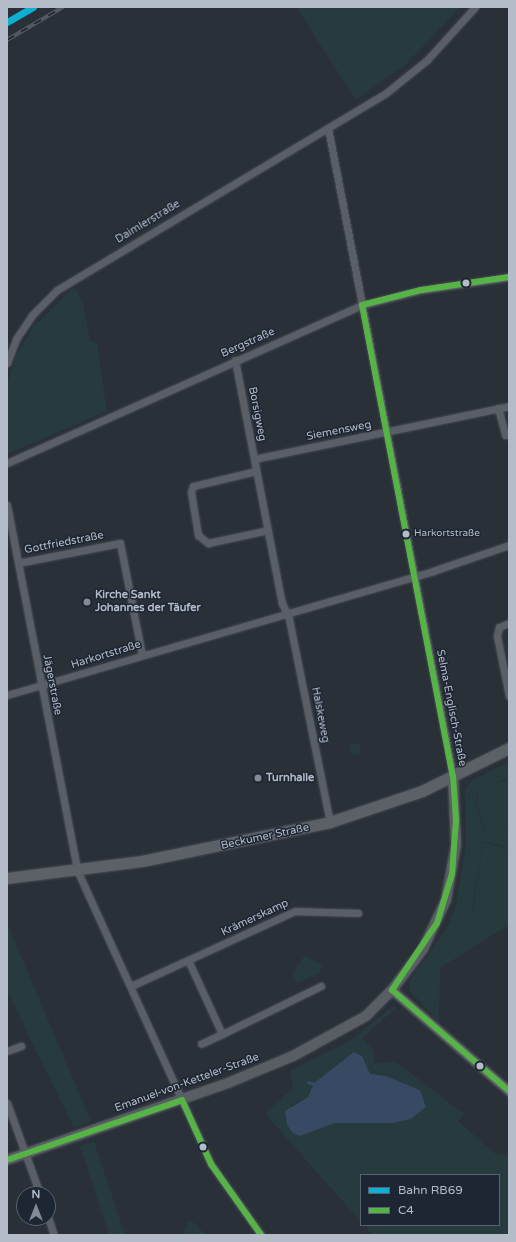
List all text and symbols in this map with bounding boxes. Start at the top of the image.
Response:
street label: Daimlerstraße [113,198,183,246]
unlabelled marker [461,278,471,288]
street label: Bergstraße [219,325,277,361]
street label: Borsigweg [245,386,269,442]
street label: Siemensweg [305,418,373,444]
place label: Harkortstraße [414,528,480,540]
street label: Gottfriedstraße [23,529,105,557]
marker: Harkortstraße [401,529,411,539]
place label: Kirche Sankt Johannes der Täufer [95,589,201,615]
marker: Kirche Sankt Johannes der Täufer [82,597,92,607]
street label: Harkortstraße [69,638,143,672]
street label: Selma-Englisch-Straße [433,648,469,768]
street label: Jägerstraße [40,654,64,716]
street label: Halskeweg [308,686,332,744]
place label: Turnhalle [266,771,314,785]
marker: Turnhalle [253,773,263,783]
street label: Beckumer Straße [220,821,310,853]
street label: Krämerskamp [219,897,291,939]
street label: Emanuel-von-Ketteler-Straße [113,1051,261,1115]
unlabelled marker [475,1061,485,1071]
unlabelled marker [198,1142,208,1152]
legend [360,1174,500,1226]
text: Bahn RB69 [398,1183,463,1197]
north arrow [16,1186,56,1226]
text: N [32,1188,40,1201]
text: C4 [398,1203,414,1217]

